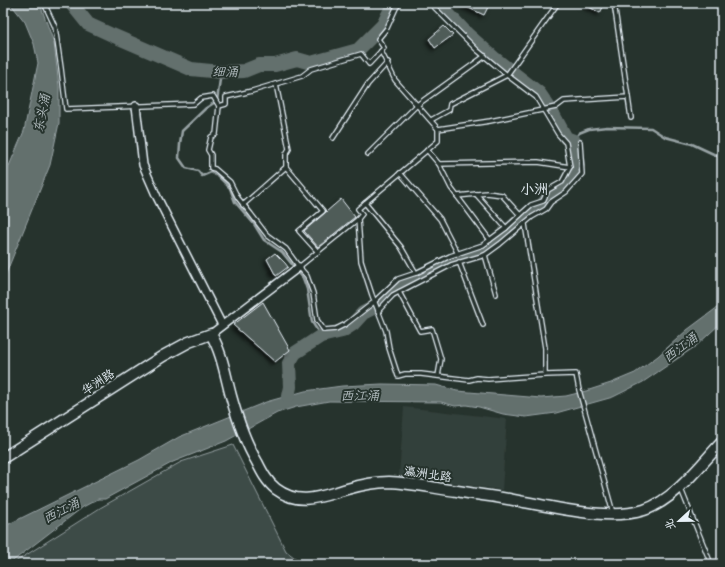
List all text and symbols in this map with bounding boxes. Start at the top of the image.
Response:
water label: 细涌 [212,61,239,80]
water label: 东头涌 [27,91,54,134]
district label: 小洲 [520,178,548,199]
water label: 西江涌 [658,327,702,366]
street label: 华洲路 [77,364,117,399]
water label: 西江涌 [340,385,381,404]
street label: 瀛洲北路 [403,461,453,485]
water label: 西江涌 [39,492,83,527]
north arrow [659,501,699,541]
text: 北 [659,517,679,533]

